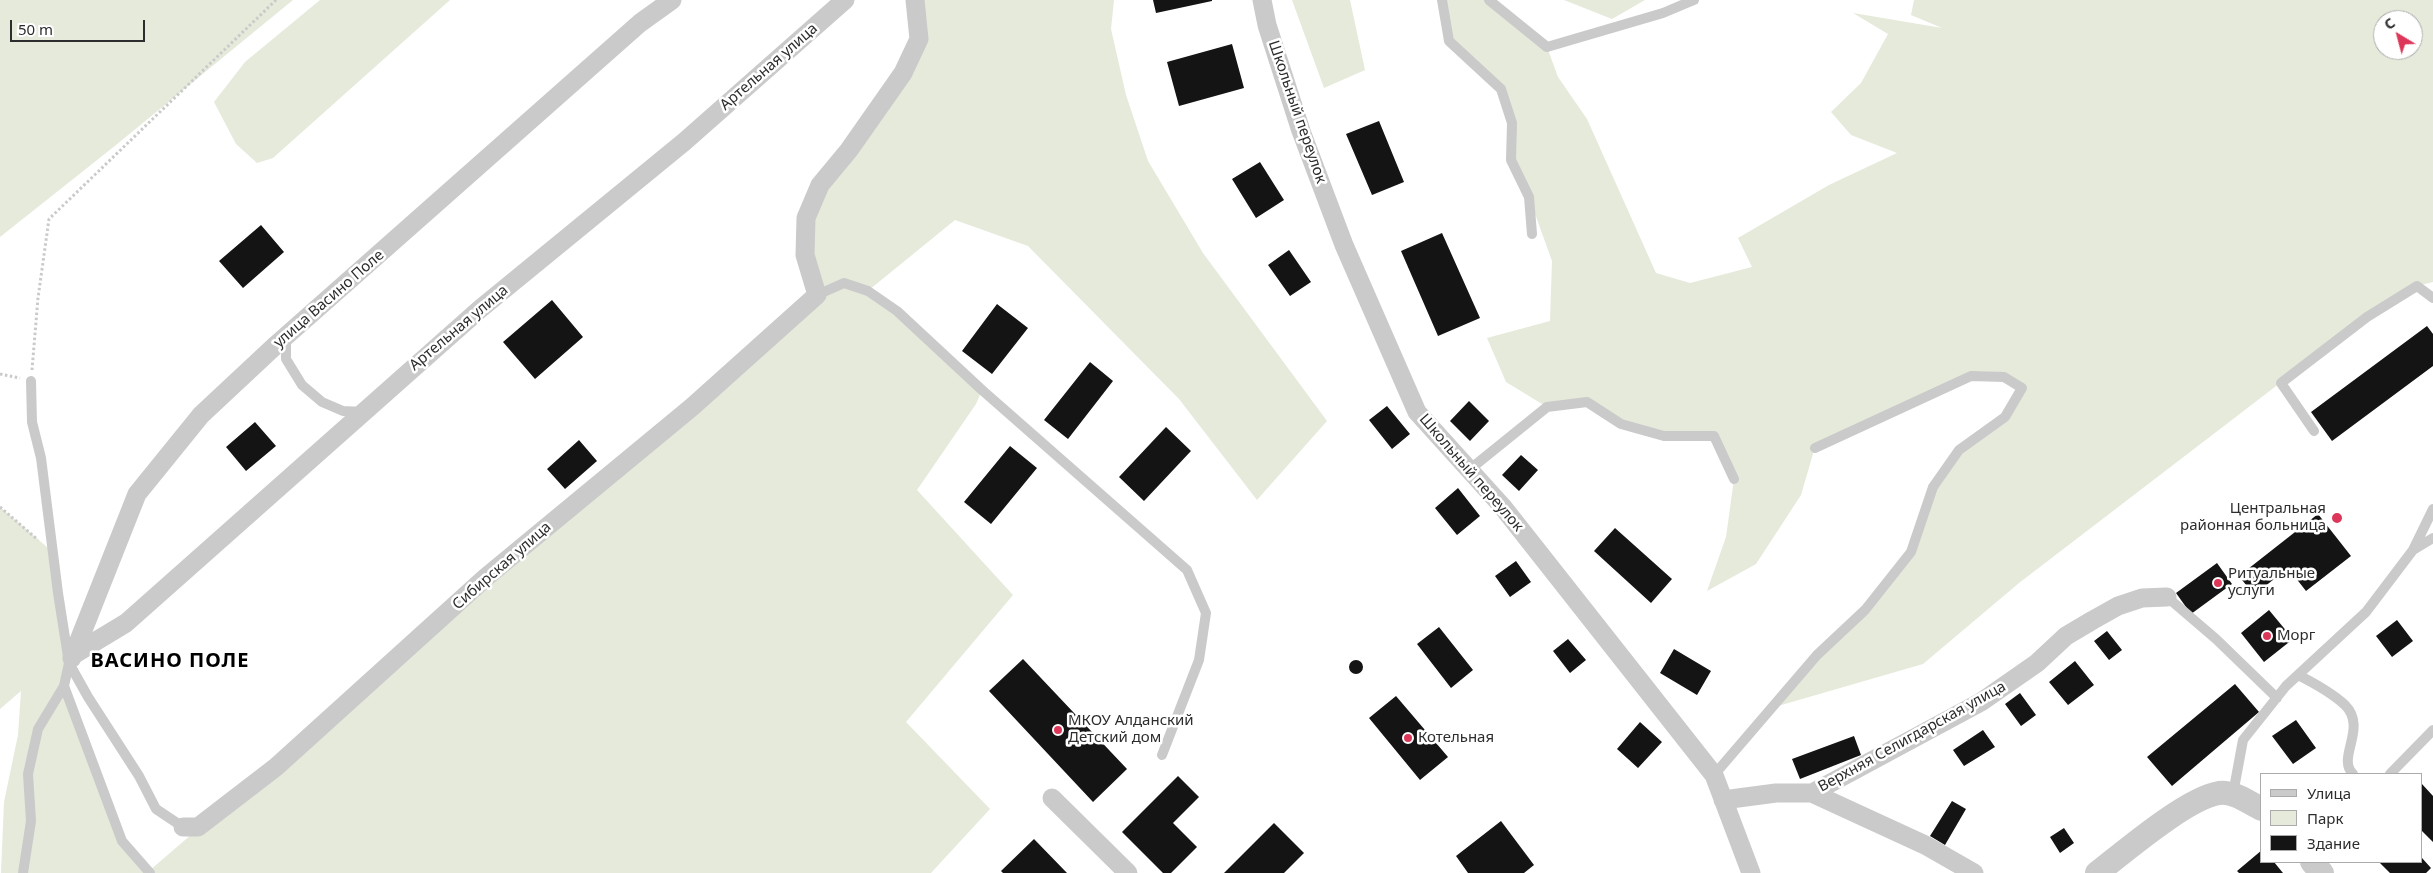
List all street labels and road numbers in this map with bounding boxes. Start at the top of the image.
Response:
street label: Артельная улица [717,20,821,114]
street label: Школьный переулок [1264,38,1330,186]
street label: улица Васино Поле [270,246,388,352]
street label: Артельная улица [406,281,512,375]
street label: Школьный переулок [1415,411,1527,535]
street label: Сибирская улица [449,518,555,614]
street label: Верхняя Селигдарская улица [1815,678,2009,796]

